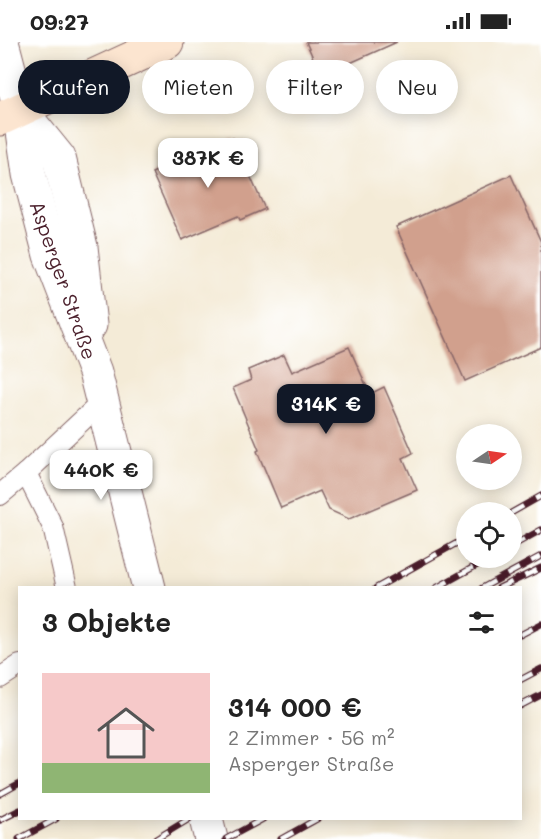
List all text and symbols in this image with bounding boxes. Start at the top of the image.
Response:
text: 09:27 [30,7,89,36]
chip: Kaufen [18,60,130,114]
chip: Mieten [142,60,254,114]
chip: Filter [266,60,364,114]
chip: Neu [376,60,458,114]
pin: 387K € [159,138,257,189]
text: 387K € [172,144,244,170]
street label: Asperger Straße [25,197,103,363]
pin: 314K € [277,384,375,435]
text: 314K € [291,390,361,416]
north arrow [456,424,522,490]
map controls [456,424,522,568]
pin: 440K € [52,450,150,501]
text: 440K € [64,456,138,482]
button: locate [456,502,522,568]
text: 3 Objekte [42,605,171,639]
icon: filters [465,606,498,639]
text: 314 000 € [228,690,362,724]
icon: home [90,697,162,769]
text: 2 Zimmer · 56 m² [228,724,395,750]
text: Asperger Straße [228,750,394,776]

